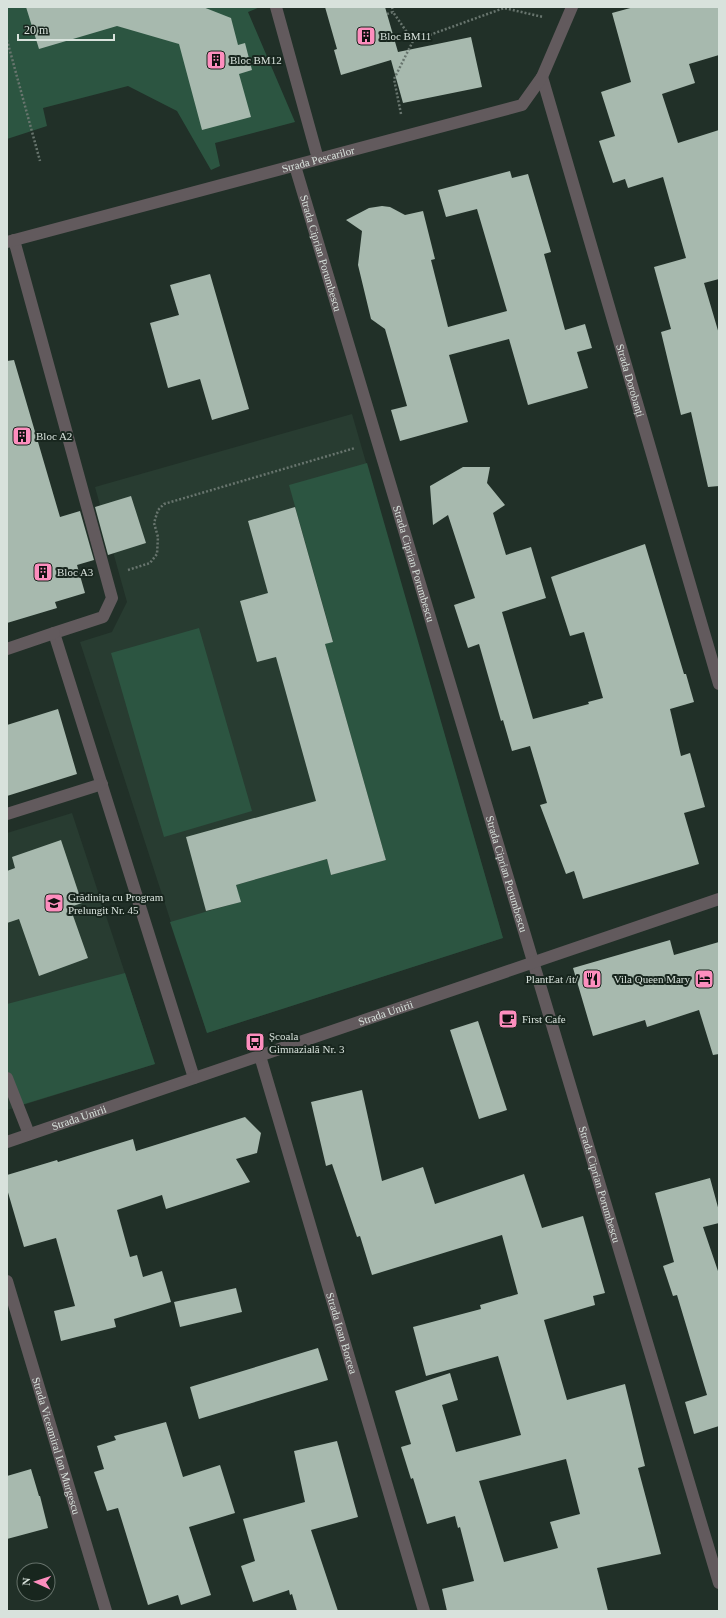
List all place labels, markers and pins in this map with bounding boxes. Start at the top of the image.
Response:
building icon: Bloc BM11 [355,25,377,47]
place label: Bloc BM11 [380,30,431,42]
building icon: Bloc BM12 [205,49,227,71]
place label: Bloc BM12 [230,54,282,66]
building icon: Bloc A2 [11,425,33,447]
place label: Bloc A2 [36,430,72,442]
building icon: Bloc A3 [32,561,54,583]
place label: Bloc A3 [57,566,94,578]
place label: Grădinița cu Program Prelungit Nr. 45 [68,891,164,916]
school or university icon: Grădinița cu Program Prelungit Nr. 45 [43,892,65,914]
restaurant icon: PlantEat /it/ [581,968,603,990]
hotel icon: Vila Queen Mary [693,968,715,990]
place label: PlantEat /it/ [526,973,579,985]
place label: Vila Queen Mary [614,973,691,985]
cafe icon: First Cafe [497,1008,519,1030]
place label: First Cafe [522,1013,566,1025]
place label: Școala Gimnazială Nr. 3 [269,1030,345,1055]
bus stop icon: Școala Gimnazială Nr. 3 [244,1031,266,1053]

